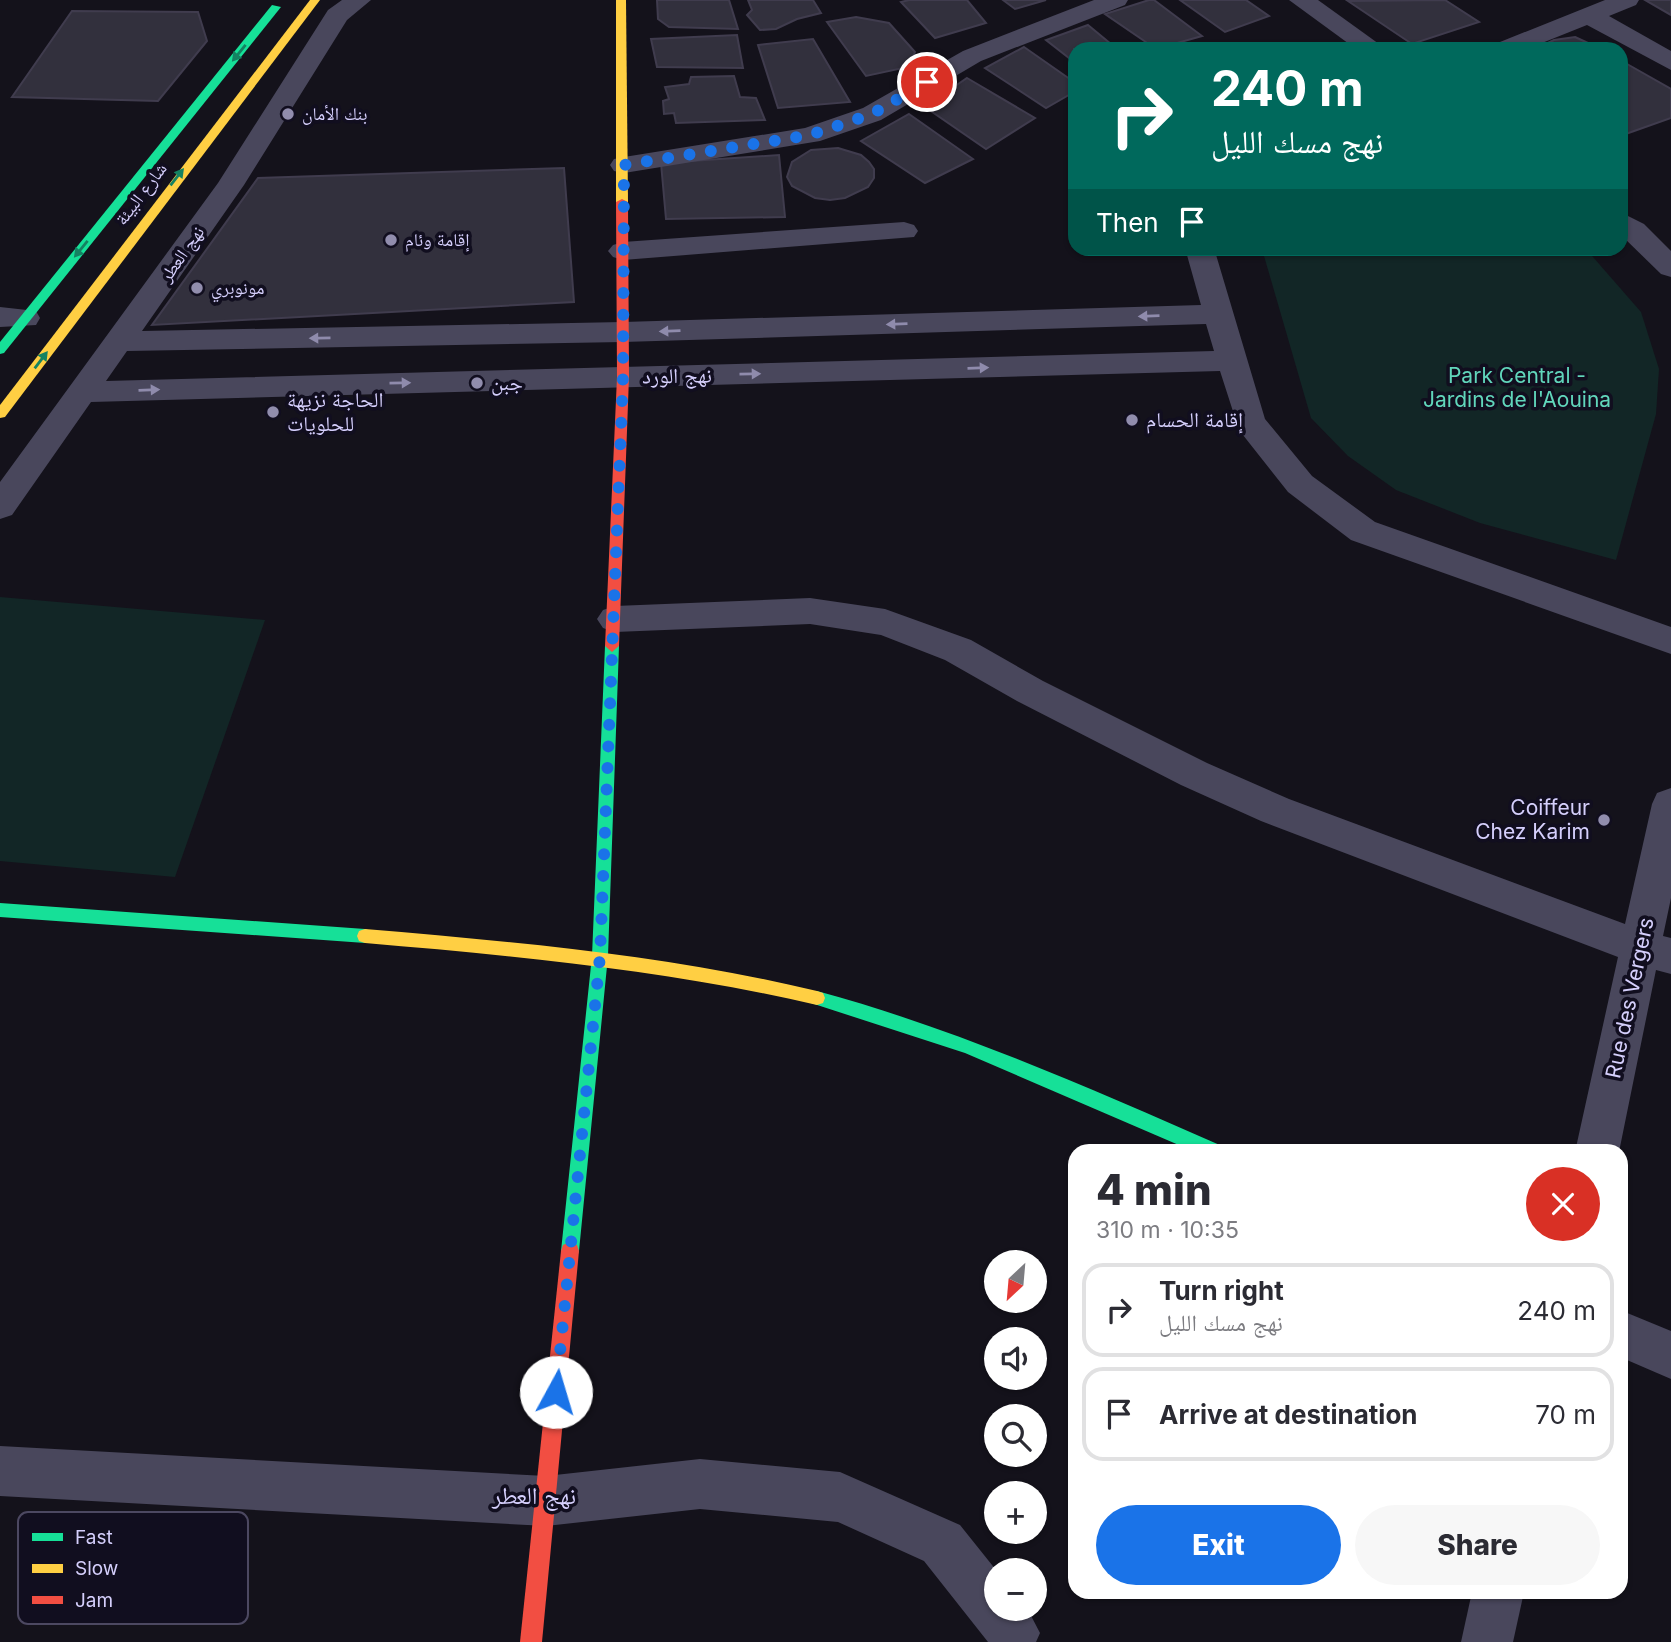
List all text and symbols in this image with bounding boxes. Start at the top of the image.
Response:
one-way arrow [232,44,247,62]
pin [897,52,957,112]
text: 240 m [1211,59,1364,118]
icon: arrive [908,63,946,101]
icon: right [1096,70,1187,161]
place label: بنك الأمان [302,103,367,125]
marker: بنك الأمان [280,106,296,122]
text: نهج مسك الليل [1211,122,1383,161]
street label: شارع البيئة [110,158,172,230]
one-way arrow [170,168,184,186]
icon: arrive [1173,203,1211,241]
text: Then [1096,207,1159,238]
street label: نهج العطر [154,222,210,288]
place label: إقامة وئام [405,229,470,252]
marker: إقامة وئام [383,232,399,248]
one-way arrow [74,241,89,258]
place label: مونوبري [211,277,264,303]
marker: مونوبري [189,280,205,296]
one-way arrow [1138,310,1160,322]
one-way arrow [886,318,908,330]
one-way arrow [659,325,681,337]
one-way arrow [309,332,331,343]
one-way arrow [34,351,49,369]
street label: نهج الورد [642,362,712,390]
one-way arrow [967,362,989,374]
park label: Park Central - Jardins de l'Aouina [1423,363,1611,412]
one-way arrow [740,368,762,380]
place label: جبن [491,370,523,396]
marker: جبن [469,375,485,391]
one-way arrow [390,377,412,389]
one-way arrow [138,384,160,396]
place label: الحاجة نزيهة للحلويات [287,387,383,436]
marker: الحاجة نزيهة للحلويات [265,404,281,420]
place label: إقامة الحسام [1146,407,1243,434]
marker: إقامة الحسام [1124,412,1140,428]
place label: Coiffeur Chez Karim [1475,795,1590,844]
marker: Coiffeur Chez Karim [1596,812,1612,828]
street label: Rue des Vergers [1600,915,1659,1080]
text: 4 min [1096,1164,1212,1215]
button: close [1526,1167,1600,1241]
text: 310 m · 10:35 [1096,1216,1239,1244]
north arrow [984,1250,1046,1312]
map controls [984,1250,1047,1621]
text: Turn right [1159,1275,1284,1306]
icon: right [1100,1291,1138,1329]
text: 240 m [1517,1295,1596,1326]
text: نهج مسك الليل [1159,1309,1283,1337]
button: sound [984,1327,1047,1390]
position arrow [519,1355,593,1429]
icon: arrive [1100,1395,1138,1433]
text: Arrive at destination [1159,1399,1418,1430]
text: 70 m [1535,1399,1596,1430]
button: search [984,1404,1047,1467]
street label: نهج العطر [491,1481,576,1511]
button: + [984,1481,1047,1544]
button: Exit [1096,1505,1341,1585]
button: Share [1355,1505,1600,1585]
legend [18,1512,248,1624]
text: Fast [75,1526,113,1549]
text: Slow [75,1557,118,1580]
button: − [984,1558,1047,1621]
text: Jam [75,1589,113,1612]

